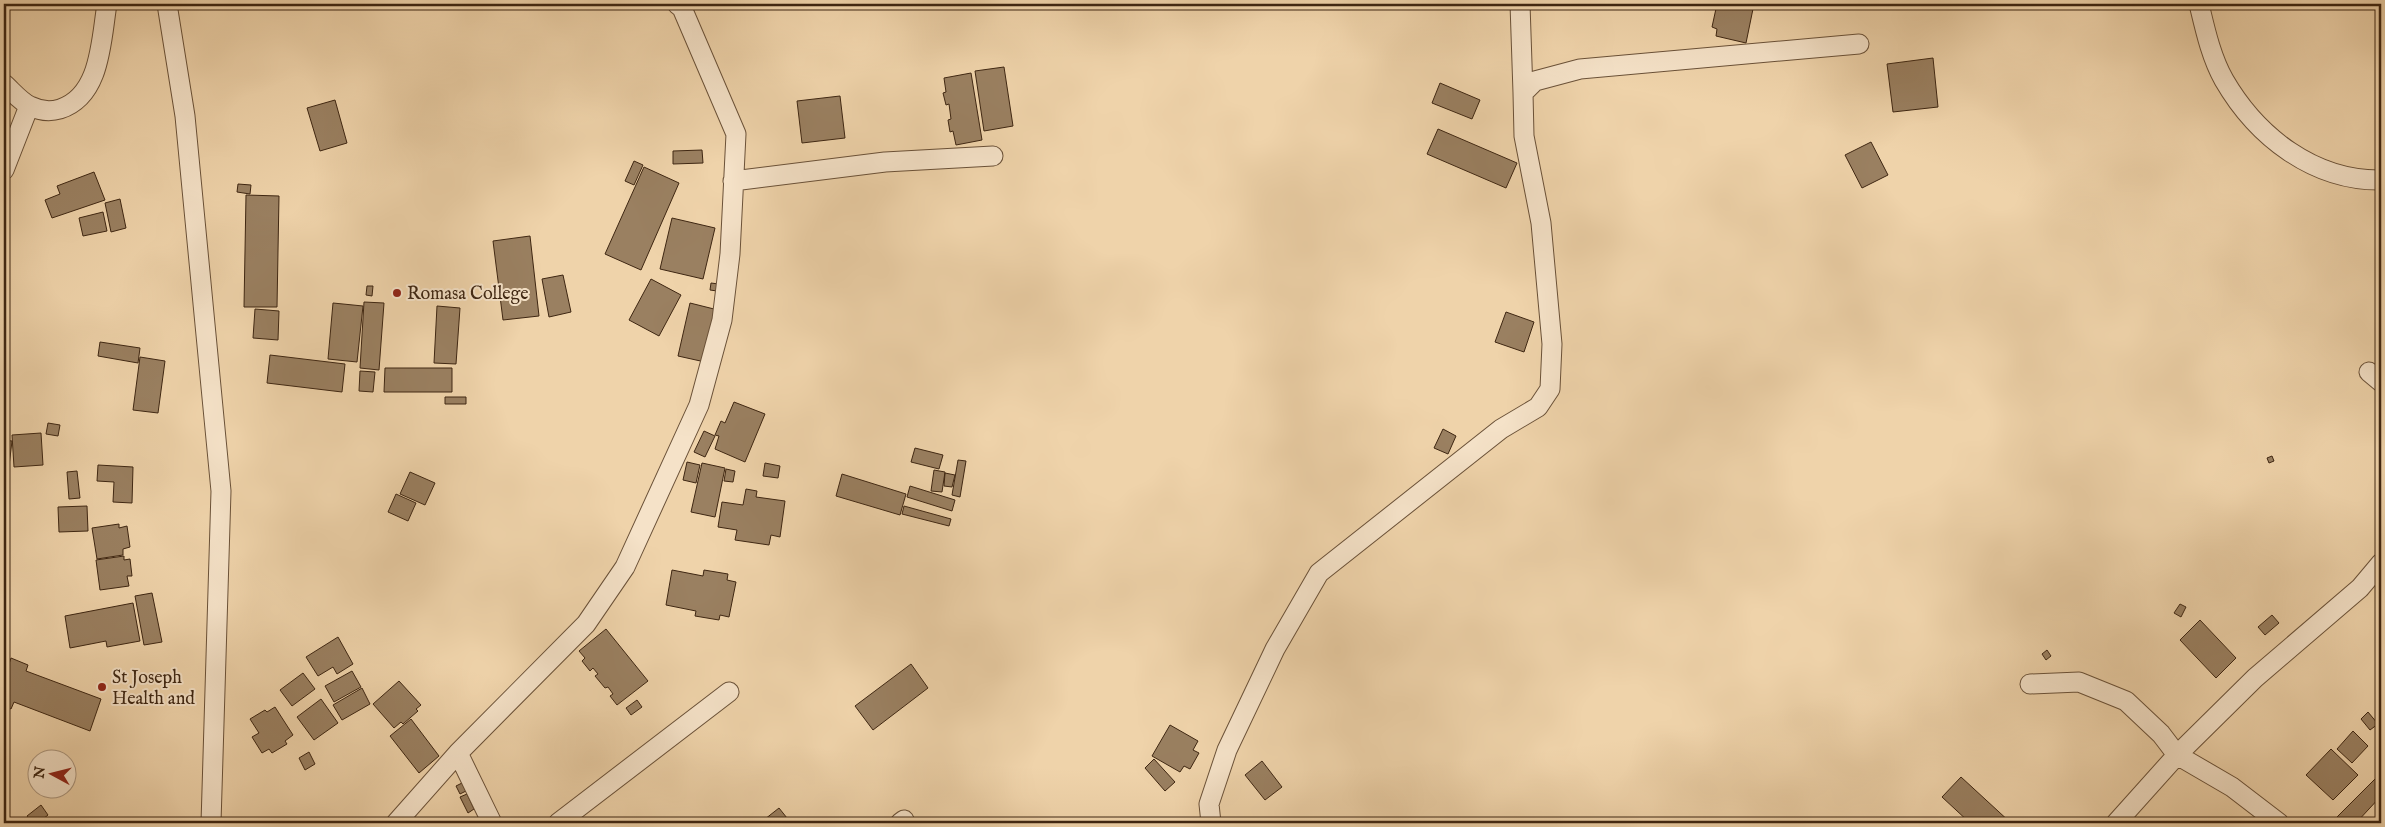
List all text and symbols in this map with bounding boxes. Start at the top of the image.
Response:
place label: Romasa College [407,283,529,306]
marker: Romasa College [391,287,403,299]
place label: St Joseph Health and [112,667,195,711]
marker: St Joseph Health and [96,681,108,693]
north arrow [28,750,78,800]
text: N [30,765,50,781]

